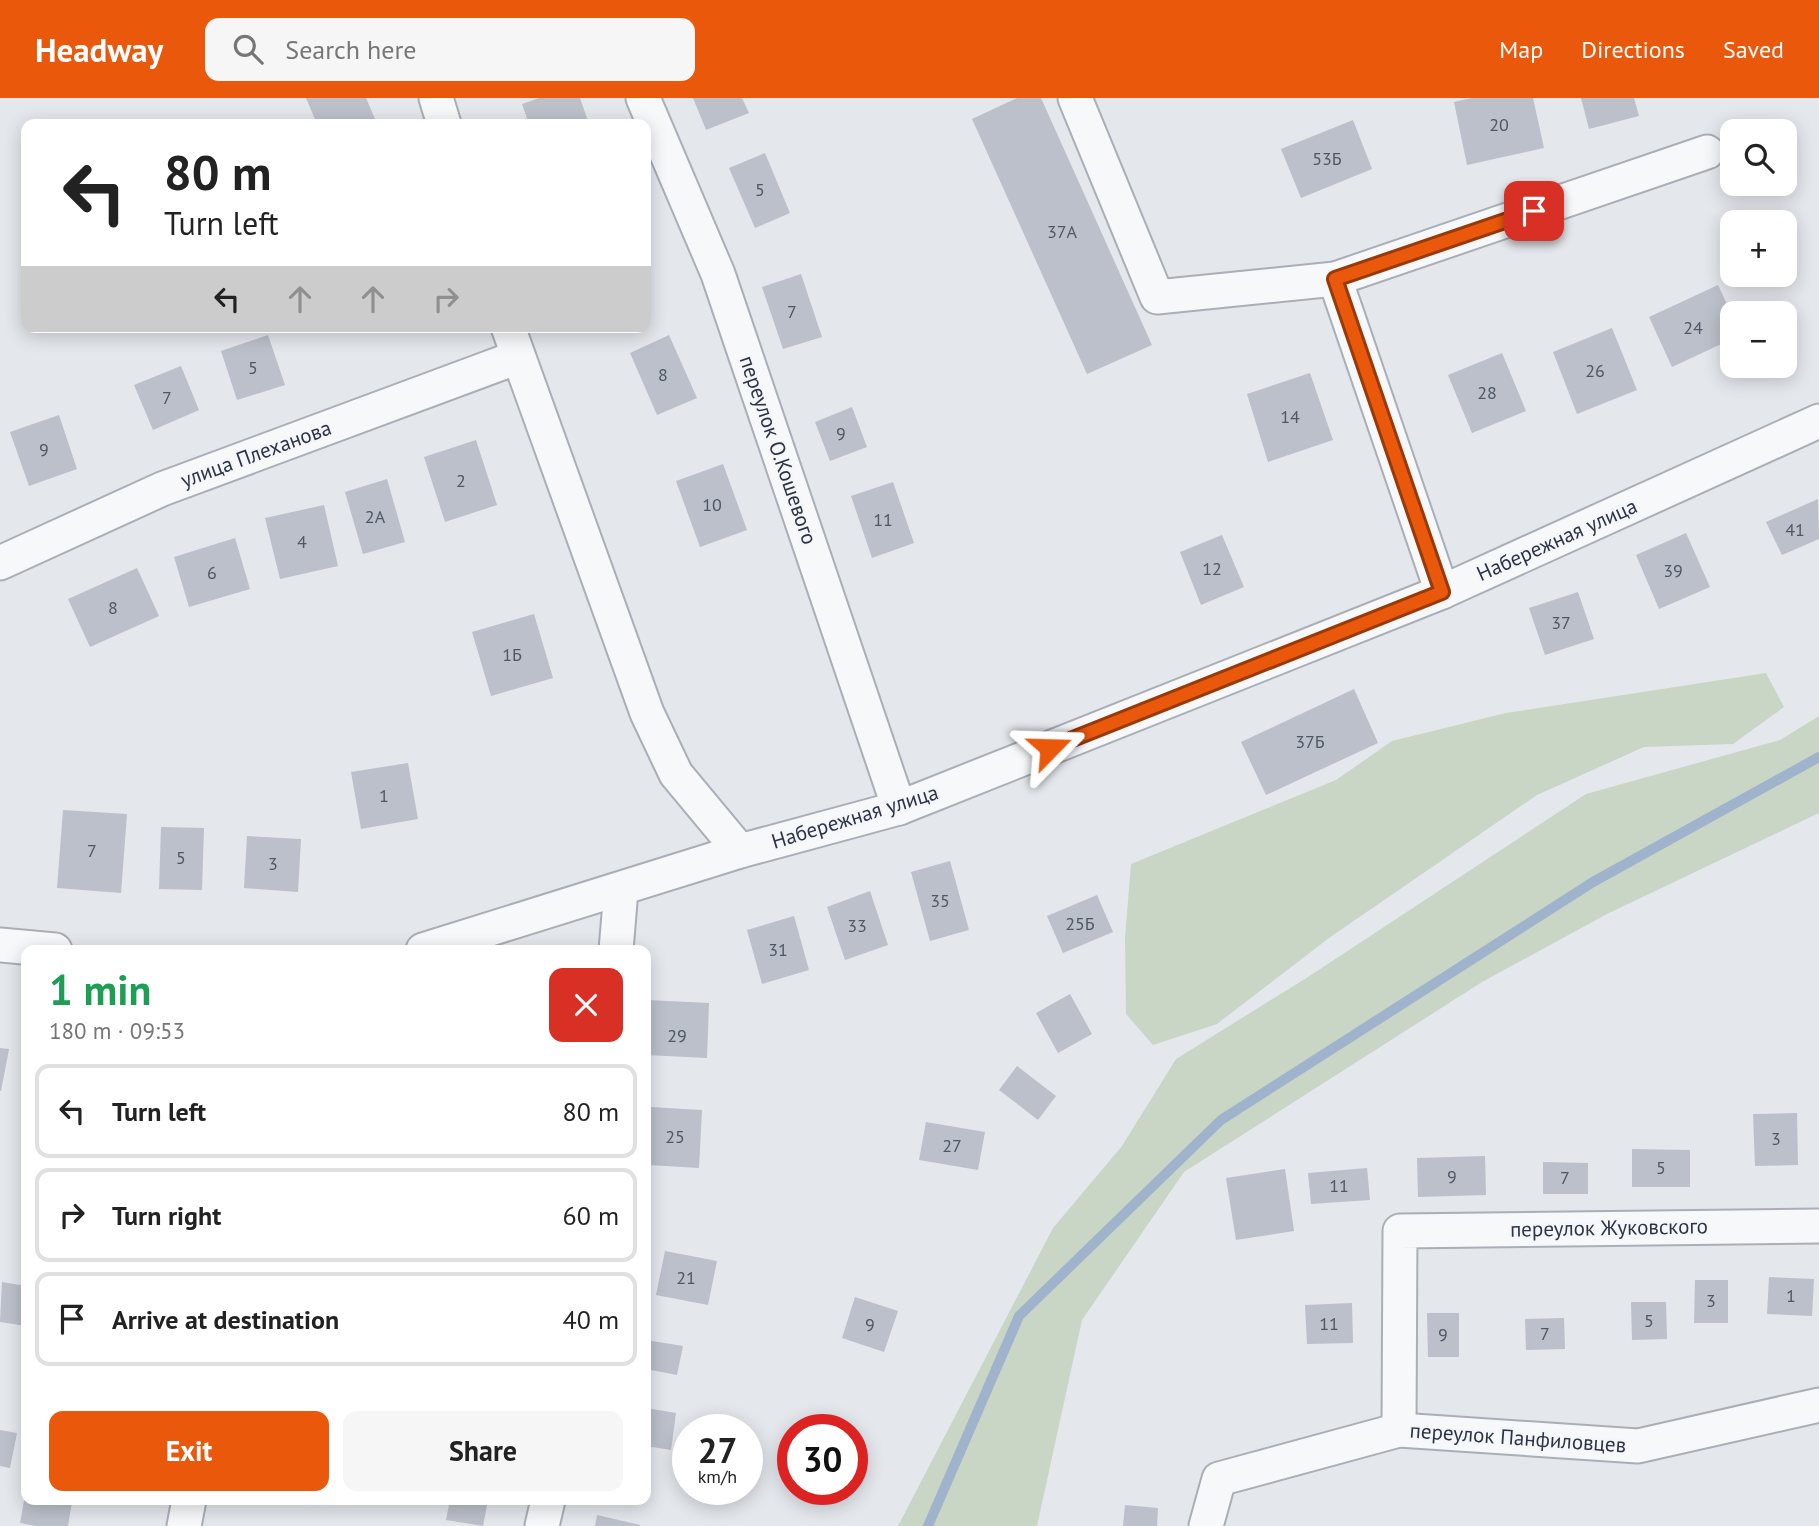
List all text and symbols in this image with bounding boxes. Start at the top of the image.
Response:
search box [205,18,695,81]
text: Headway [35,28,163,71]
icon: search [229,30,267,68]
text: Search here [285,33,416,66]
text: Map [1499,34,1543,65]
text: Directions [1581,34,1685,65]
text: Saved [1723,34,1784,65]
house number: 20 [1489,113,1509,136]
map controls [1720,119,1797,378]
button: search [1720,119,1797,196]
text: 80 m [164,140,271,204]
icon: left [49,147,140,238]
house number: 53Б [1312,147,1342,170]
house number: 5 [755,178,765,201]
pin [1504,181,1564,241]
icon: arrive [1515,192,1553,230]
text: Turn left [164,202,279,244]
button: + [1720,210,1797,287]
house number: 37А [1047,220,1078,243]
icon: left [208,280,246,318]
icon: ahead [281,280,319,318]
icon: ahead [354,280,392,318]
icon: right [427,280,465,318]
house number: 7 [787,300,797,323]
button: − [1720,301,1797,378]
house number: 24 [1683,316,1703,339]
street label: переулок О.Кошевого [733,352,823,548]
house number: 5 [248,356,258,379]
house number: 26 [1585,359,1605,382]
house number: 8 [658,363,668,386]
house number: 28 [1477,381,1497,404]
house number: 7 [162,386,172,409]
house number: 14 [1280,405,1300,428]
street label: улица Плеханова [177,414,335,493]
house number: 9 [836,422,846,445]
house number: 9 [39,438,49,461]
house number: 2 [456,469,466,492]
street label: Набережная улица [1472,492,1641,587]
house number: 10 [702,493,722,516]
house number: 2А [365,505,386,528]
house number: 11 [873,508,893,531]
house number: 41 [1785,518,1805,541]
house number: 4 [297,530,307,553]
house number: 12 [1202,557,1222,580]
house number: 39 [1663,559,1683,582]
house number: 6 [207,561,217,584]
house number: 8 [108,596,118,619]
house number: 37 [1551,611,1571,634]
house number: 1Б [502,643,522,666]
position arrow [1013,711,1087,785]
house number: 37Б [1295,730,1325,753]
street label: Набережная улица [768,778,942,855]
house number: 1 [379,784,389,807]
house number: 7 [87,839,97,862]
house number: 5 [176,846,186,869]
house number: 3 [268,852,278,875]
house number: 35 [930,889,950,912]
house number: 25Б [1065,912,1095,935]
house number: 33 [847,914,867,937]
house number: 31 [768,938,788,961]
text: 1 min [49,962,151,1017]
button: close [549,968,623,1042]
text: 180 m · 09:53 [49,1016,185,1045]
house number: 29 [667,1024,687,1047]
icon: left [53,1092,91,1130]
text: Turn left [112,1095,206,1128]
text: 80 m [563,1095,619,1128]
house number: 25 [665,1125,685,1148]
house number: 3 [1771,1127,1781,1150]
house number: 27 [942,1134,962,1157]
house number: 5 [1656,1156,1666,1179]
house number: 9 [1447,1165,1457,1188]
house number: 7 [1560,1166,1570,1189]
house number: 11 [1329,1174,1349,1197]
icon: right [53,1196,91,1234]
text: Turn right [112,1199,221,1232]
text: 60 m [563,1199,619,1232]
street label: переулок Жуковского [1510,1212,1708,1243]
house number: 21 [676,1266,696,1289]
house number: 1 [1786,1284,1796,1307]
house number: 3 [1706,1289,1716,1312]
icon: arrive [53,1300,91,1338]
text: Arrive at destination [112,1303,339,1336]
text: 40 m [563,1303,619,1336]
house number: 5 [1644,1309,1654,1332]
house number: 11 [1319,1312,1339,1335]
house number: 9 [865,1313,875,1336]
house number: 7 [1540,1322,1550,1345]
house number: 9 [1438,1323,1448,1346]
button: Exit [49,1411,329,1491]
button: Share [343,1411,623,1491]
speed limit sign: 30 [777,1414,868,1505]
street label: переулок Панфиловцев [1409,1416,1627,1459]
text: 27 [698,1427,737,1473]
text: km/h [698,1465,737,1488]

